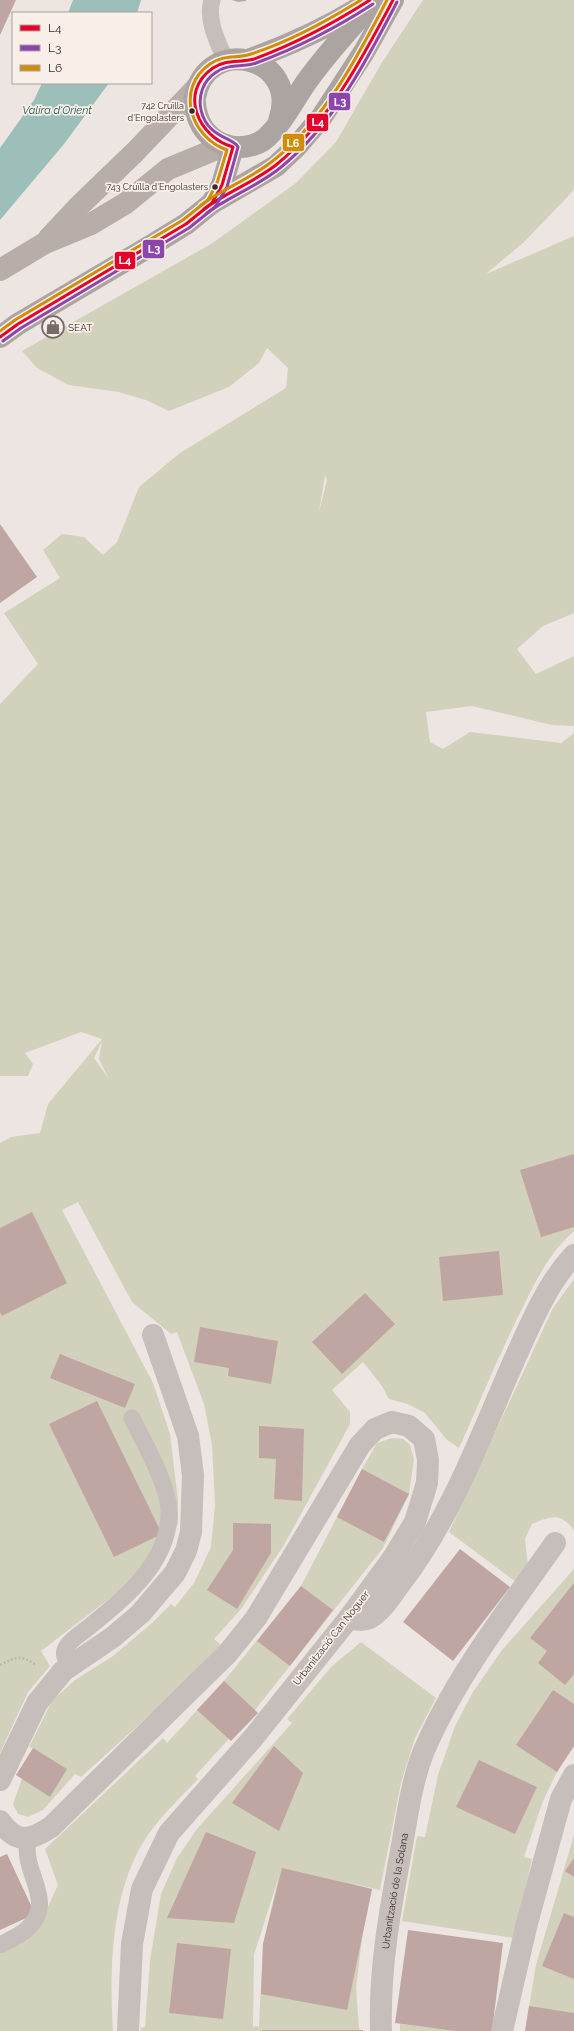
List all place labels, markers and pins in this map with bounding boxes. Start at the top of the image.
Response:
place label: 742 Cruïlla d'Engolasters [128,101,185,123]
marker: 742 Cruïlla d'Engolasters [187,106,197,116]
place label: 743 Cruïlla d'Engolasters [107,182,209,192]
marker: 743 Cruïlla d'Engolasters [210,182,220,192]
shop icon: SEAT [40,314,66,340]
place label: SEAT [68,322,92,333]

